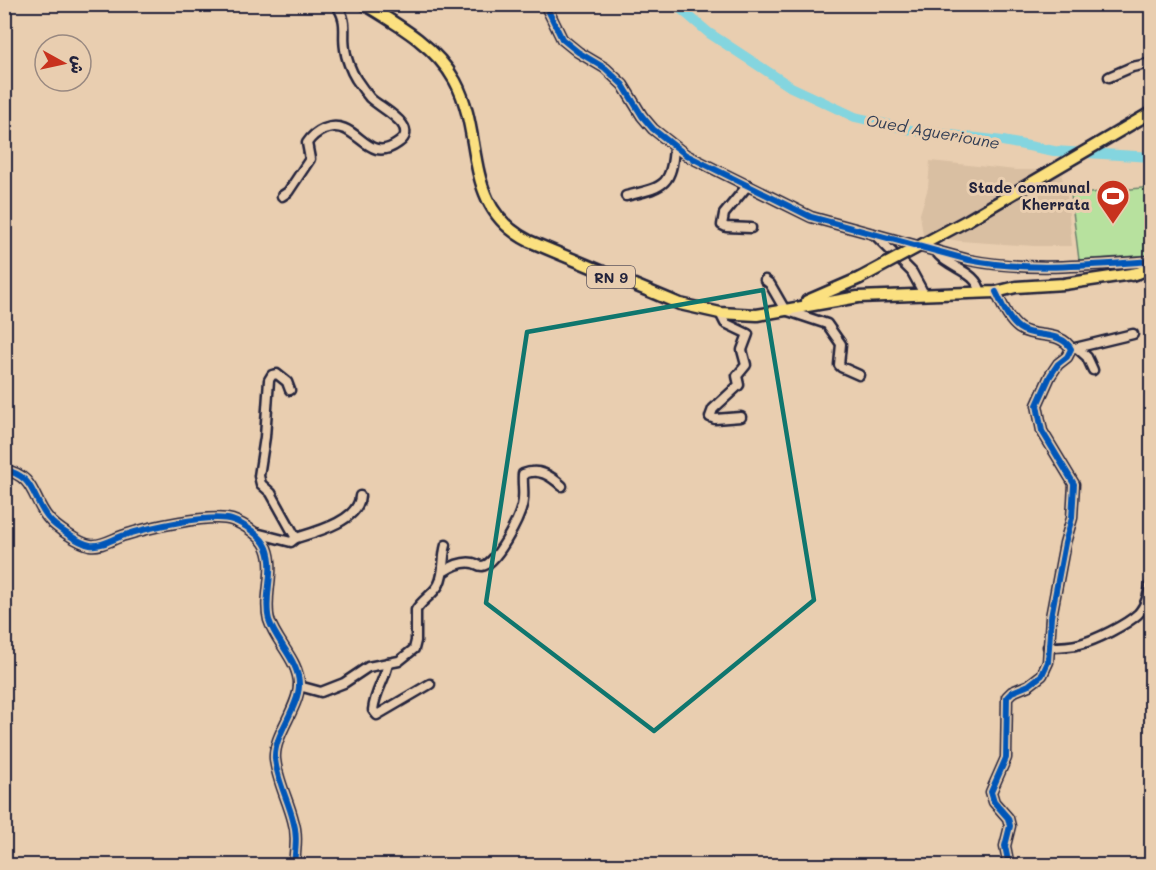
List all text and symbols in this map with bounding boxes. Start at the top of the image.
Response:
north arrow [33,33,93,93]
text: ش [67,55,90,75]
water label: Oued Aguerioune [864,109,1002,153]
place label: Stade communal Kherrata [969,177,1090,214]
sports icon: Stade communal Kherrata [1095,178,1131,225]
road number: RN 9 [587,266,635,288]

